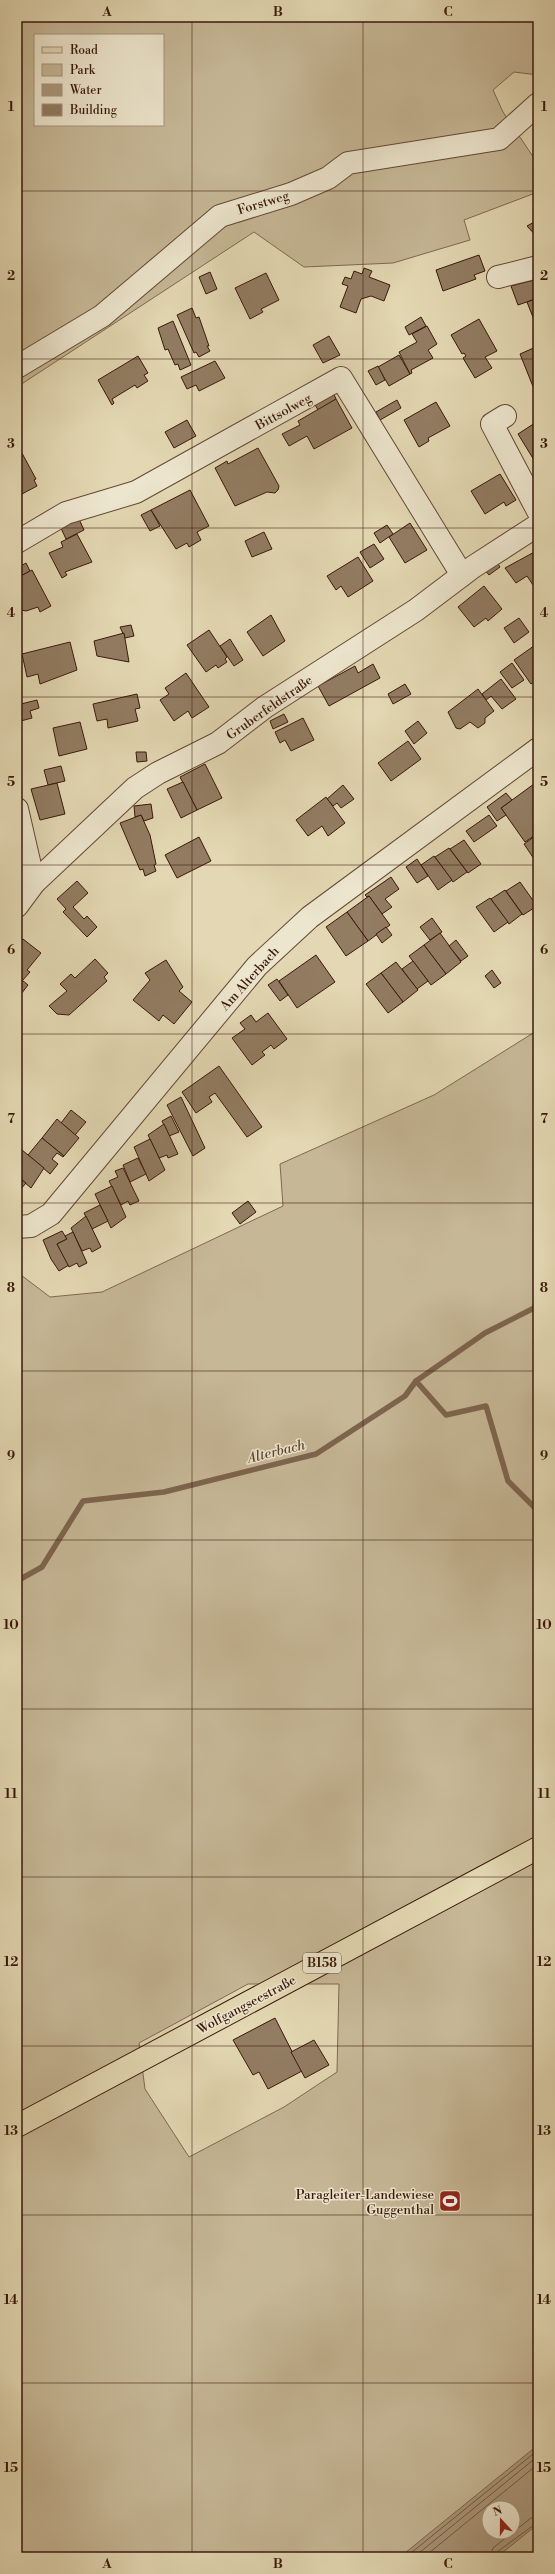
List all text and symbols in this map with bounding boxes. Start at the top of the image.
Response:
text: A [101,4,112,20]
text: B [273,4,283,20]
text: C [443,4,453,20]
legend [34,34,164,126]
text: Road [70,43,98,58]
text: Park [70,63,96,78]
text: Water [69,83,102,98]
text: 1 [8,99,15,115]
text: 1 [541,99,548,115]
text: Building [69,103,118,118]
street label: Forstweg [236,187,291,218]
text: 2 [7,268,15,284]
text: 2 [540,268,548,284]
street label: Bittsolweg [252,390,314,434]
text: 3 [7,436,15,452]
text: 3 [540,436,548,452]
text: 4 [7,605,16,621]
text: 4 [540,605,549,621]
street label: Gruberfeldstraße [223,672,316,743]
text: 5 [7,774,15,790]
text: 5 [540,774,548,790]
text: 6 [7,942,15,958]
text: 6 [540,942,548,958]
street label: Am Alterbach [216,943,283,1015]
text: 7 [7,1111,15,1127]
text: 7 [540,1111,548,1127]
text: 8 [7,1280,15,1296]
text: 8 [540,1280,548,1296]
water label: Alterbach [244,1436,307,1468]
text: 9 [7,1448,15,1464]
text: 9 [540,1448,548,1464]
text: 10 [3,1617,19,1633]
text: 10 [536,1617,552,1633]
text: 11 [5,1786,18,1802]
text: 11 [538,1786,551,1802]
road number: B158 [303,1953,341,1973]
text: 12 [4,1954,18,1970]
text: 12 [537,1954,551,1970]
street label: Wolfgangseestraße [193,1972,299,2038]
text: 13 [4,2123,18,2139]
text: 13 [537,2123,551,2139]
place label: Paragleiter-Landewiese Guggenthal [296,2187,434,2218]
sports icon: Paragleiter-Landewiese Guggenthal [437,2188,463,2214]
text: 14 [4,2292,18,2308]
text: 14 [537,2292,551,2308]
text: 15 [4,2460,18,2476]
text: 15 [537,2460,551,2476]
north arrow [481,2500,521,2540]
text: N [491,2503,505,2520]
text: A [101,2556,112,2572]
text: B [273,2556,283,2572]
text: C [443,2556,453,2572]

